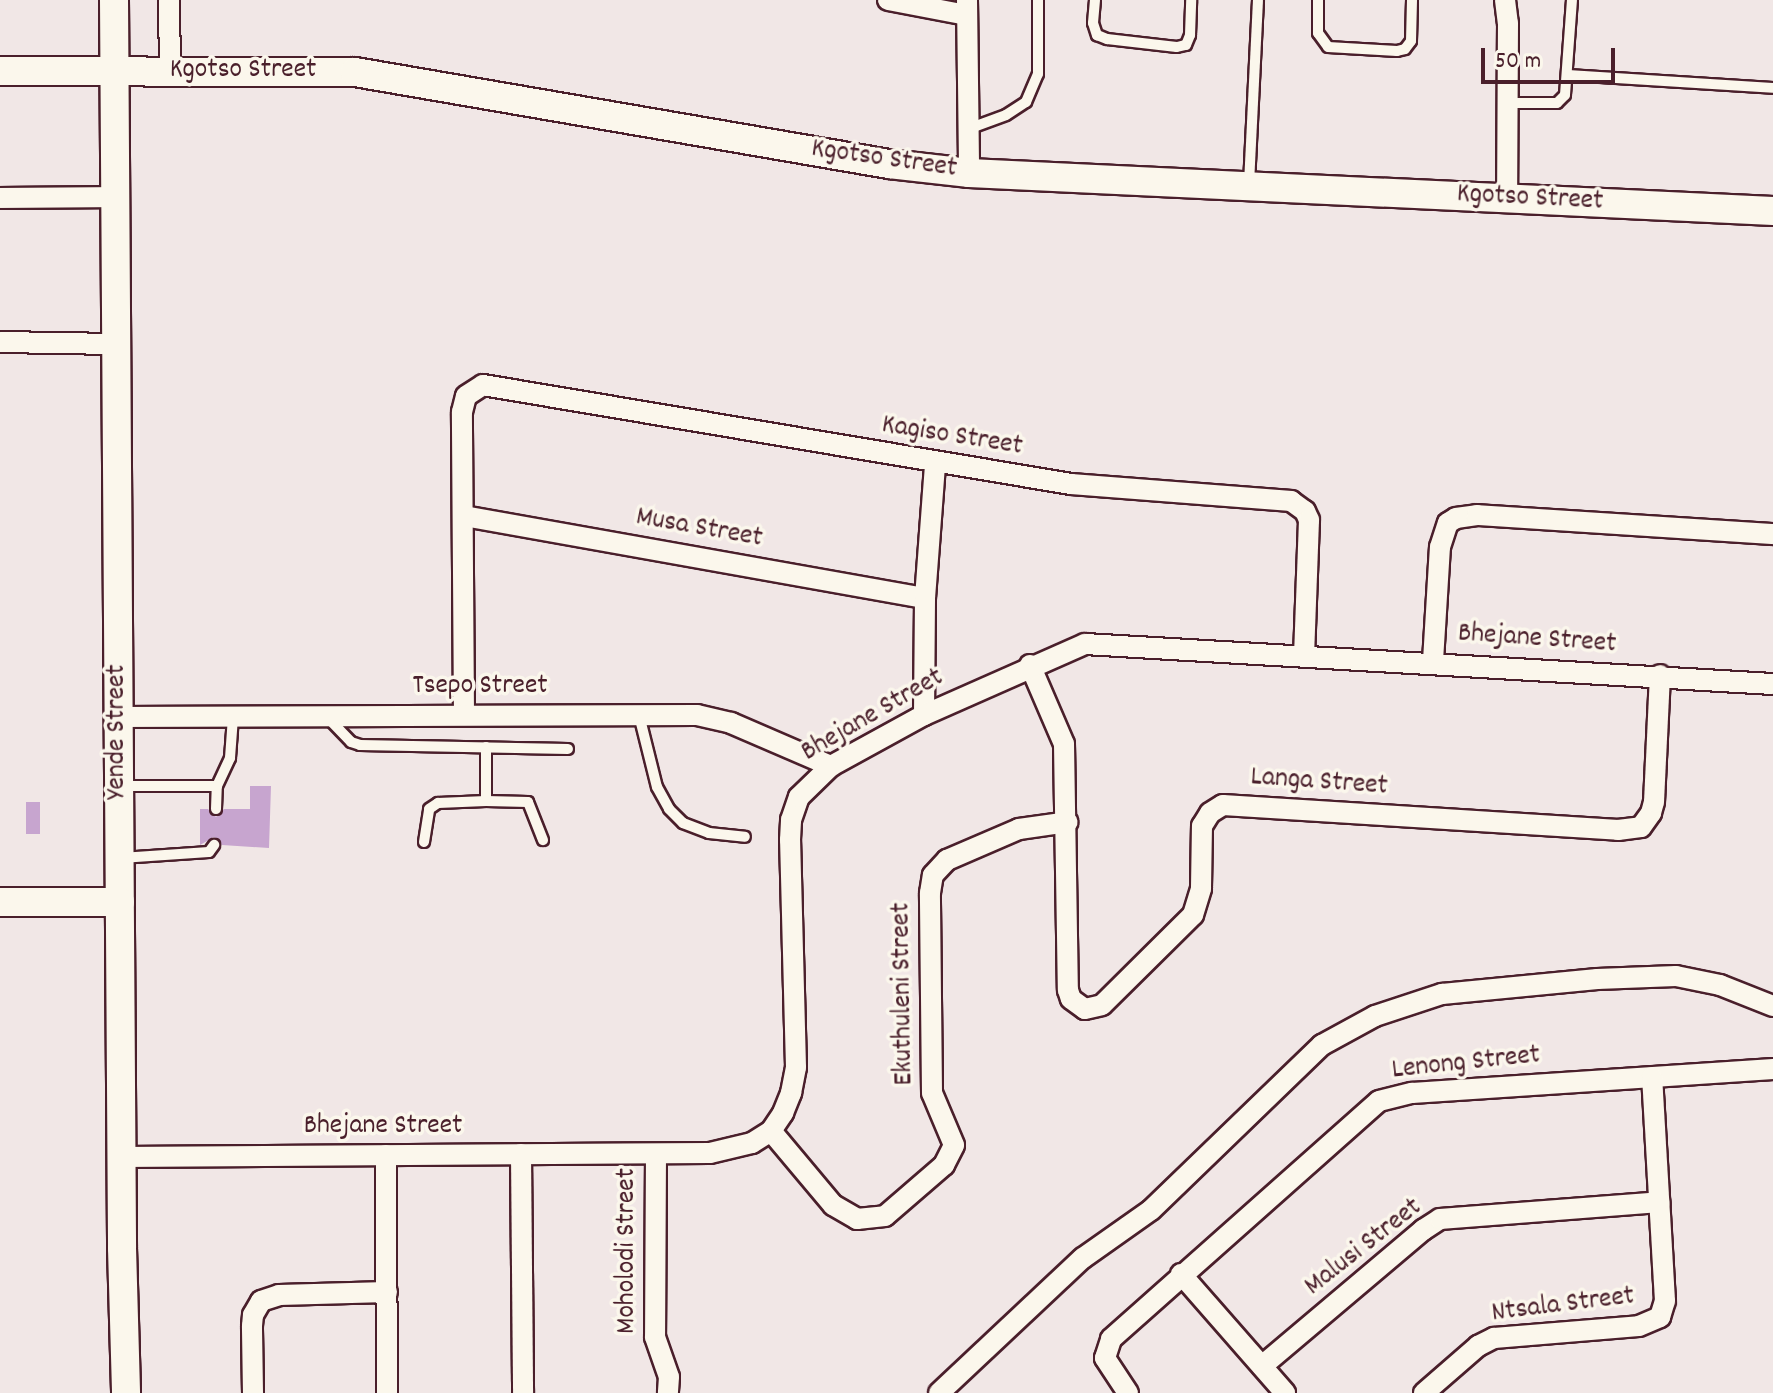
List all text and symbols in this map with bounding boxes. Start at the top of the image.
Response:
scale bar [1485,32,1619,82]
text: 50 m [1495,45,1541,79]
street label: Kgotso Street [170,54,316,88]
street label: Kgotso Street [809,133,959,187]
street label: Kgotso Street [1456,178,1604,220]
street label: Kagiso Street [879,409,1025,465]
street label: Musa Street [633,501,765,557]
street label: Bhejane Street [1457,618,1617,662]
street label: Bhejane Street [796,662,950,770]
street label: Yende Street [101,664,135,800]
street label: Tsepo Street [412,670,548,704]
street label: Langa Street [1249,761,1389,805]
street label: Ekuthuleni Street [886,902,922,1086]
street label: Lenong Street [1390,1040,1542,1088]
street label: Bhejane Street [304,1110,462,1144]
street label: Moholodi Street [611,1168,645,1334]
street label: Malusi Street [1299,1192,1429,1304]
street label: Ntsala Street [1490,1281,1636,1331]

